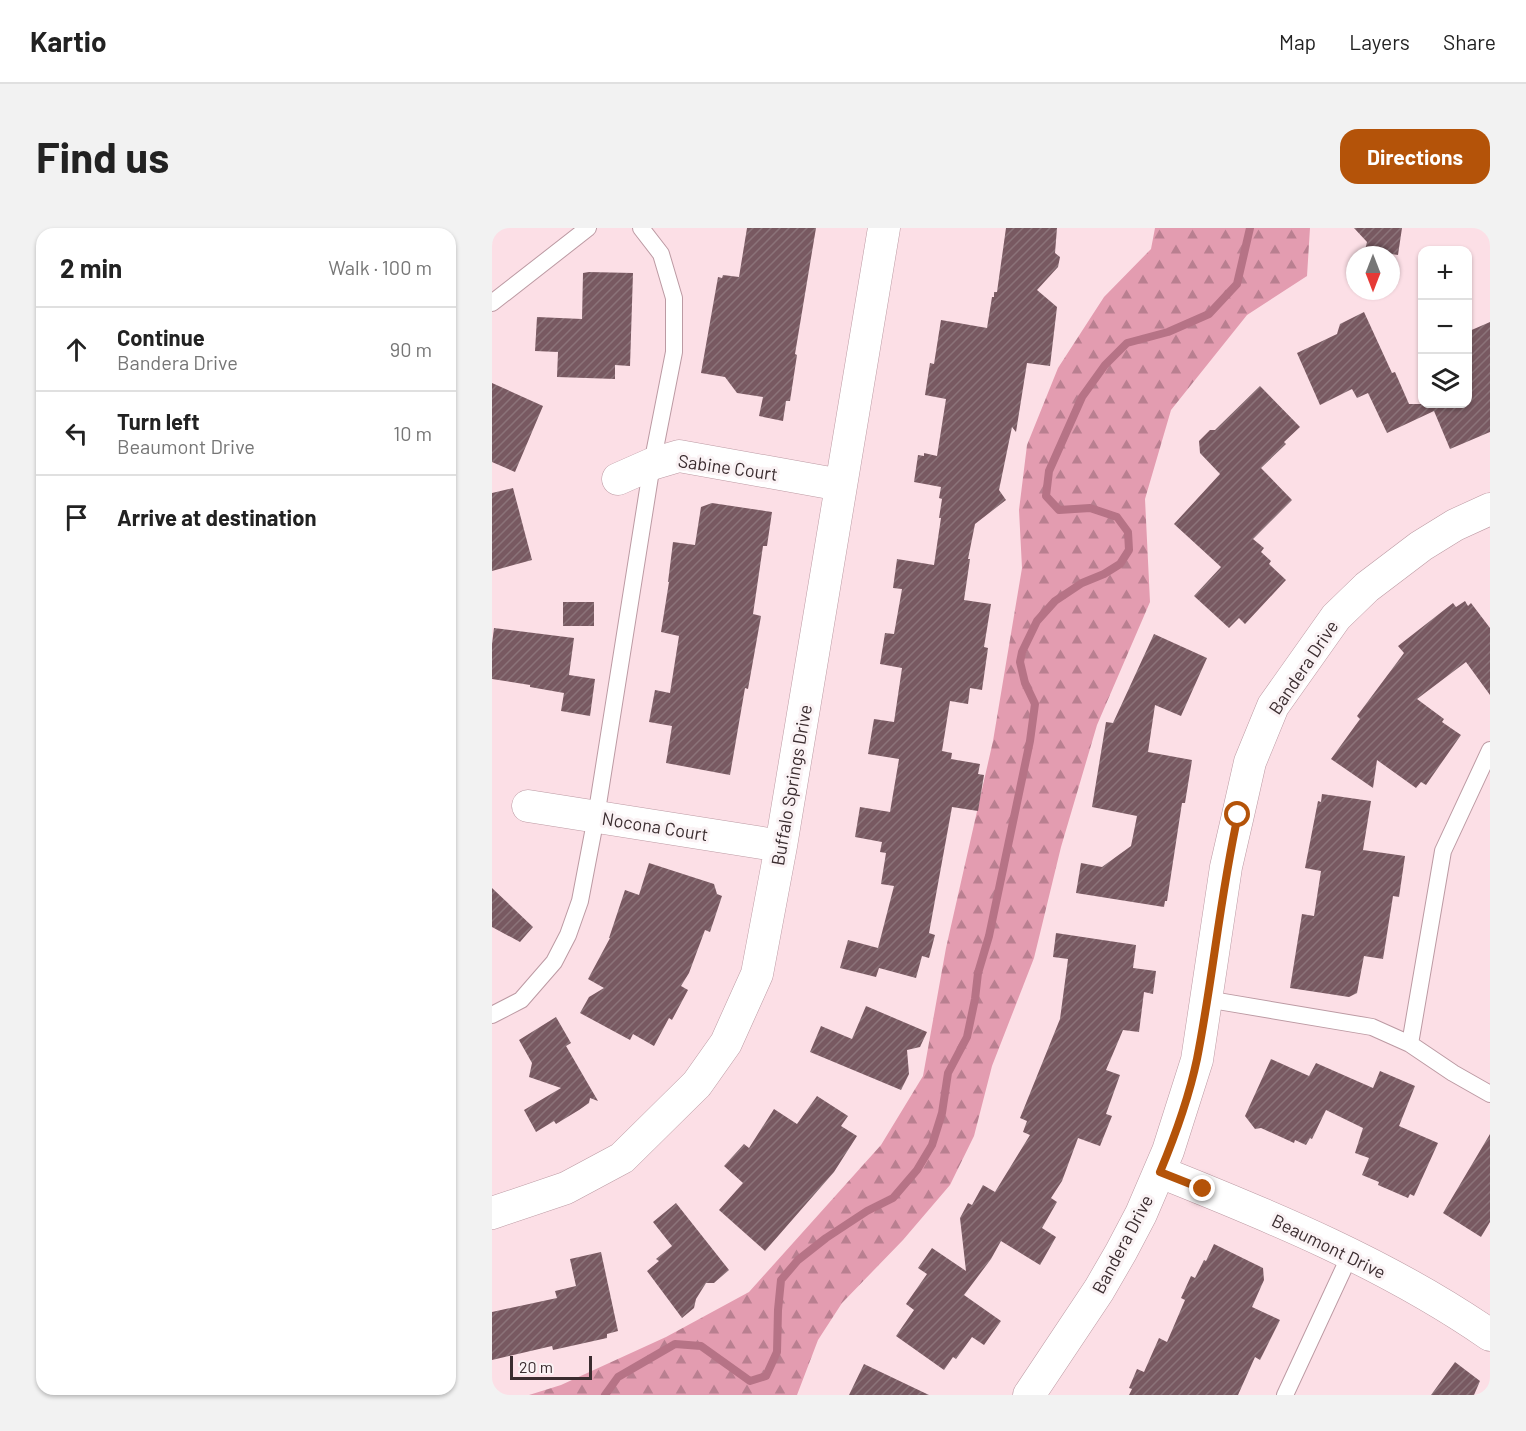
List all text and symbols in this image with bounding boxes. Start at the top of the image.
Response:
text: Kartio [30,24,107,58]
text: Map [1279,29,1316,54]
text: Layers [1349,29,1410,54]
text: Share [1443,29,1496,54]
button: Directions [1340,129,1490,184]
text: Find us [36,131,169,181]
north arrow [1346,246,1400,300]
map controls [1418,246,1472,408]
button: + [1418,246,1472,300]
text: 2 min [60,252,122,283]
text: Walk · 100 m [328,255,432,279]
button: − [1418,300,1472,354]
text: Continue [117,324,205,350]
icon: ahead [60,333,93,366]
text: 90 m [390,337,432,361]
text: Bandera Drive [117,350,238,374]
button: layers [1418,354,1472,408]
text: Turn left [117,408,200,434]
icon: left [60,417,93,450]
text: 10 m [393,421,432,445]
text: Beaumont Drive [117,434,255,458]
street label: Sabine Court [677,449,779,485]
icon: arrive [60,501,93,534]
text: Arrive at destination [117,504,316,530]
street label: Bandera Drive [1263,616,1343,718]
street label: Buffalo Springs Drive [766,703,816,867]
route start [1224,801,1250,827]
street label: Nocona Court [600,807,710,845]
route end [1189,1175,1215,1201]
street label: Bandera Drive [1087,1191,1157,1297]
street label: Beaumont Drive [1268,1209,1390,1283]
scale bar [510,1353,592,1380]
text: 20 m [519,1357,553,1376]

